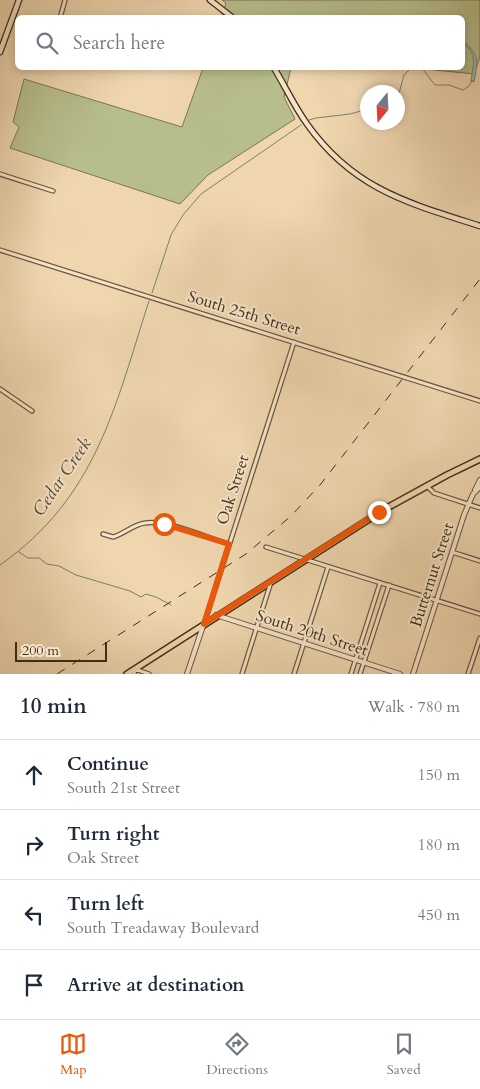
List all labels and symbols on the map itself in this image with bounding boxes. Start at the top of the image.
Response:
north arrow [360,85,405,130]
street label: South 25th Street [185,285,303,341]
water label: Cedar Creek [27,433,98,521]
street label: Oak Street [211,452,255,528]
route end [368,501,391,524]
route start [153,513,176,536]
street label: Butternut Street [405,520,459,630]
street label: South 20th Street [253,605,371,661]
scale bar [15,639,108,662]

